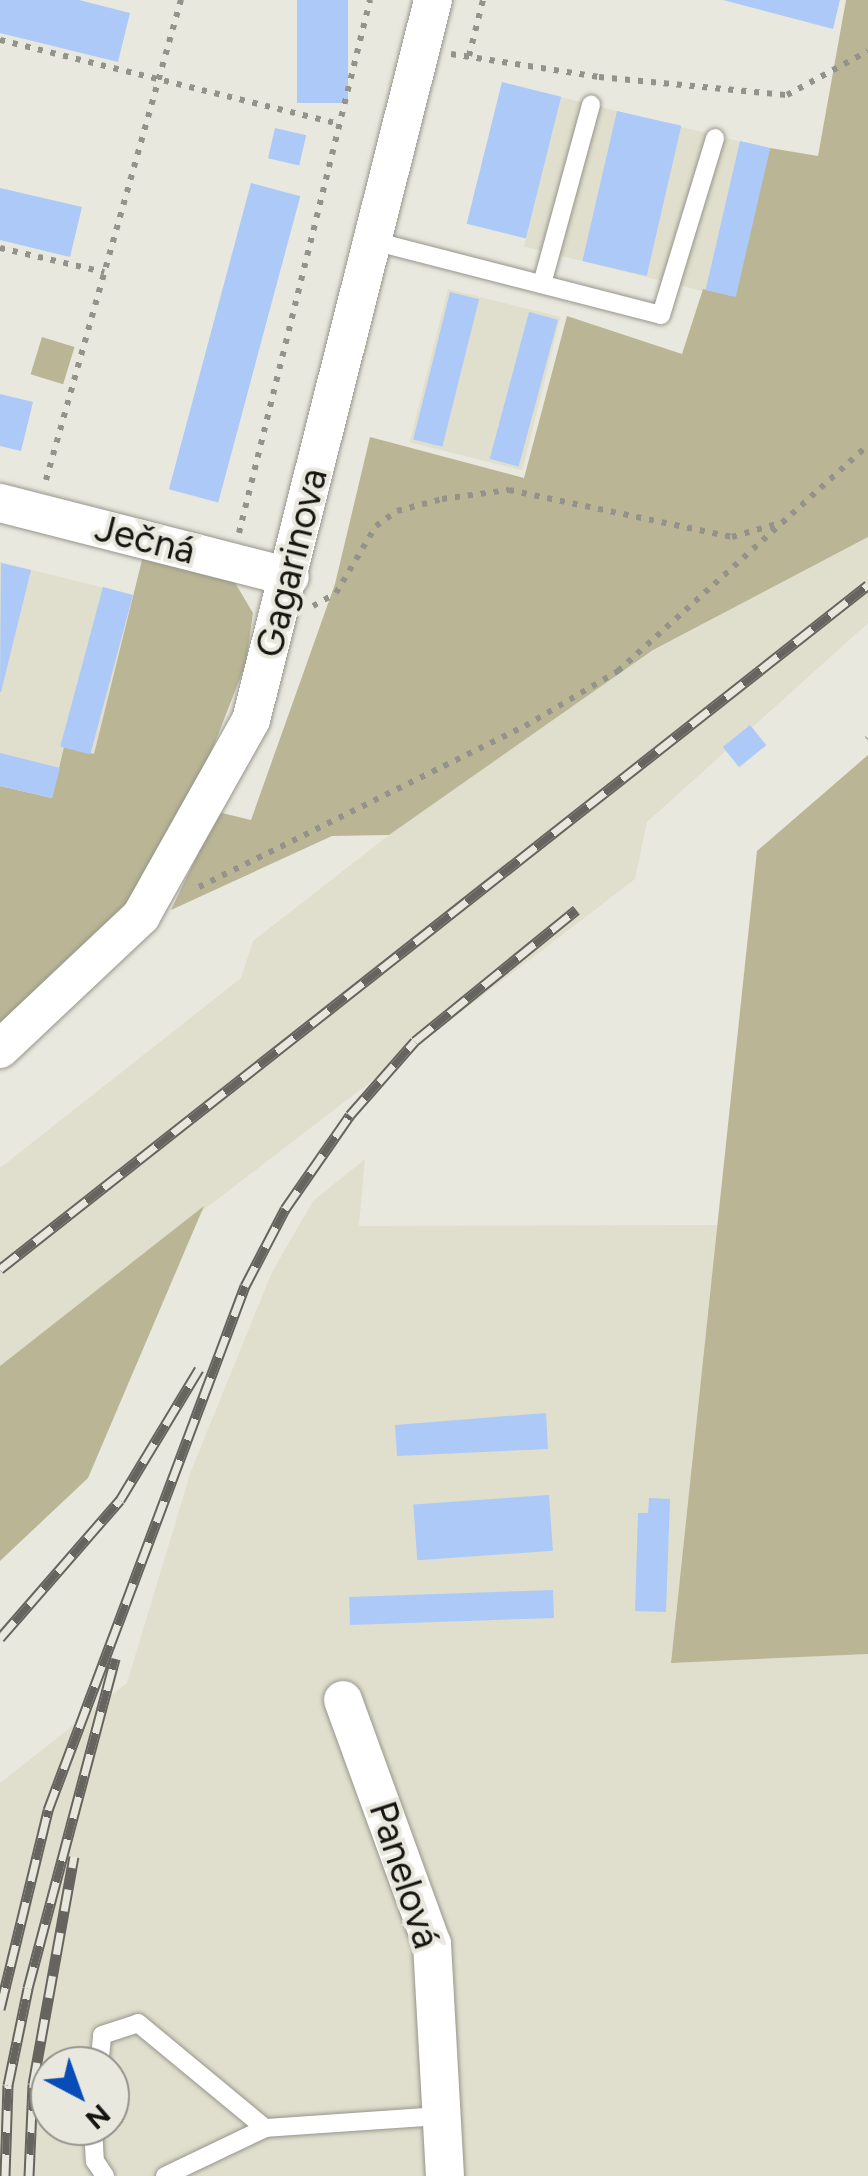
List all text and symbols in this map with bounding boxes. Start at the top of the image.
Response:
street label: Gagarinova [247,464,337,662]
street label: Ječná [90,506,200,574]
street label: Panelová [359,1796,449,1954]
north arrow [30,2046,130,2146]
text: N [79,2097,118,2137]

